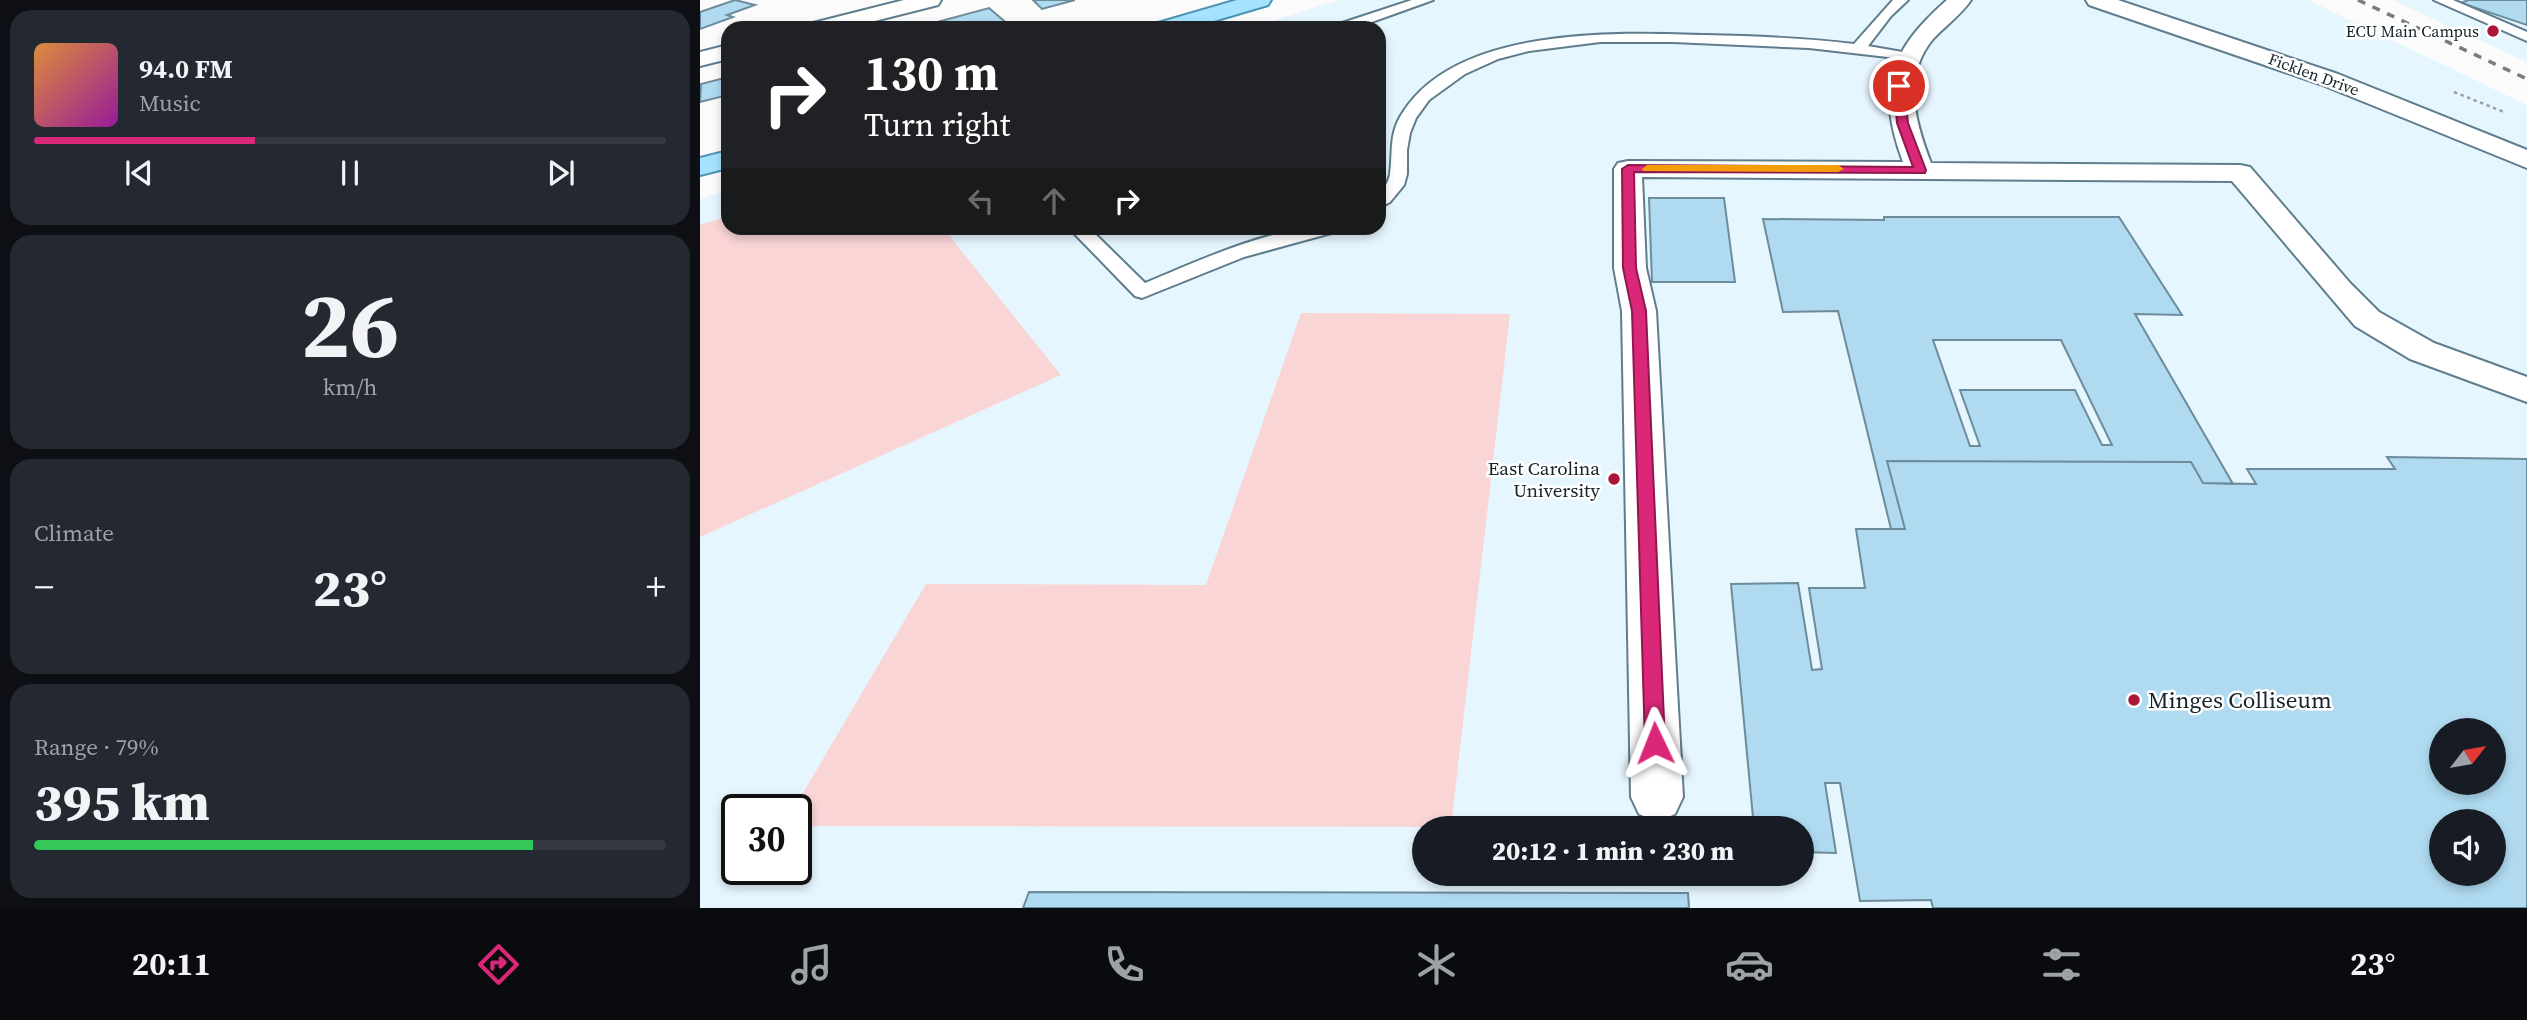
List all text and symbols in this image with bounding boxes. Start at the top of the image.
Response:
place label: ECU Main Campus [2346,20,2479,42]
marker: ECU Main Campus [2485,23,2501,39]
text: 130 m [864,39,999,106]
street label: Ficklen Drive [2266,47,2362,101]
icon: right [749,49,840,140]
text: 94.0 FM [139,51,233,87]
pin [1869,56,1929,116]
icon: arrive [1880,67,1918,105]
text: Music [139,87,201,119]
text: Turn right [864,103,1010,147]
icon: previous [120,154,158,192]
icon: pause [331,154,369,192]
icon: next [542,154,580,192]
icon: left [962,182,1000,220]
icon: ahead [1035,182,1073,220]
icon: right [1108,182,1146,220]
text: 26 [301,263,399,387]
text: km/h [323,371,377,403]
place label: East Carolina University [1488,455,1600,503]
marker: East Carolina University [1606,471,1622,487]
text: Climate [34,517,114,549]
text: 23° [313,552,387,623]
text: − [34,561,54,613]
text: + [646,561,666,613]
place label: Minges Colliseum [2148,684,2332,716]
marker: Minges Colliseum [2126,692,2142,708]
position arrow [1618,706,1692,780]
north arrow [2429,718,2506,794]
map controls [2429,718,2506,886]
text: Range · 79% [34,731,159,763]
text: 395 km [34,766,210,837]
speed limit sign: 30 [721,794,812,885]
button: sound [2429,809,2506,886]
text: 20:12 · 1 min · 230 m [1492,833,1734,869]
icon: directions [474,940,523,989]
icon: music [787,940,836,989]
icon: phone [1100,940,1149,989]
icon: climate [1412,940,1461,989]
icon: car [1725,940,1774,989]
icon: filters [2037,940,2086,989]
text: 20:11 [132,942,211,986]
text: 23° [2350,942,2395,986]

